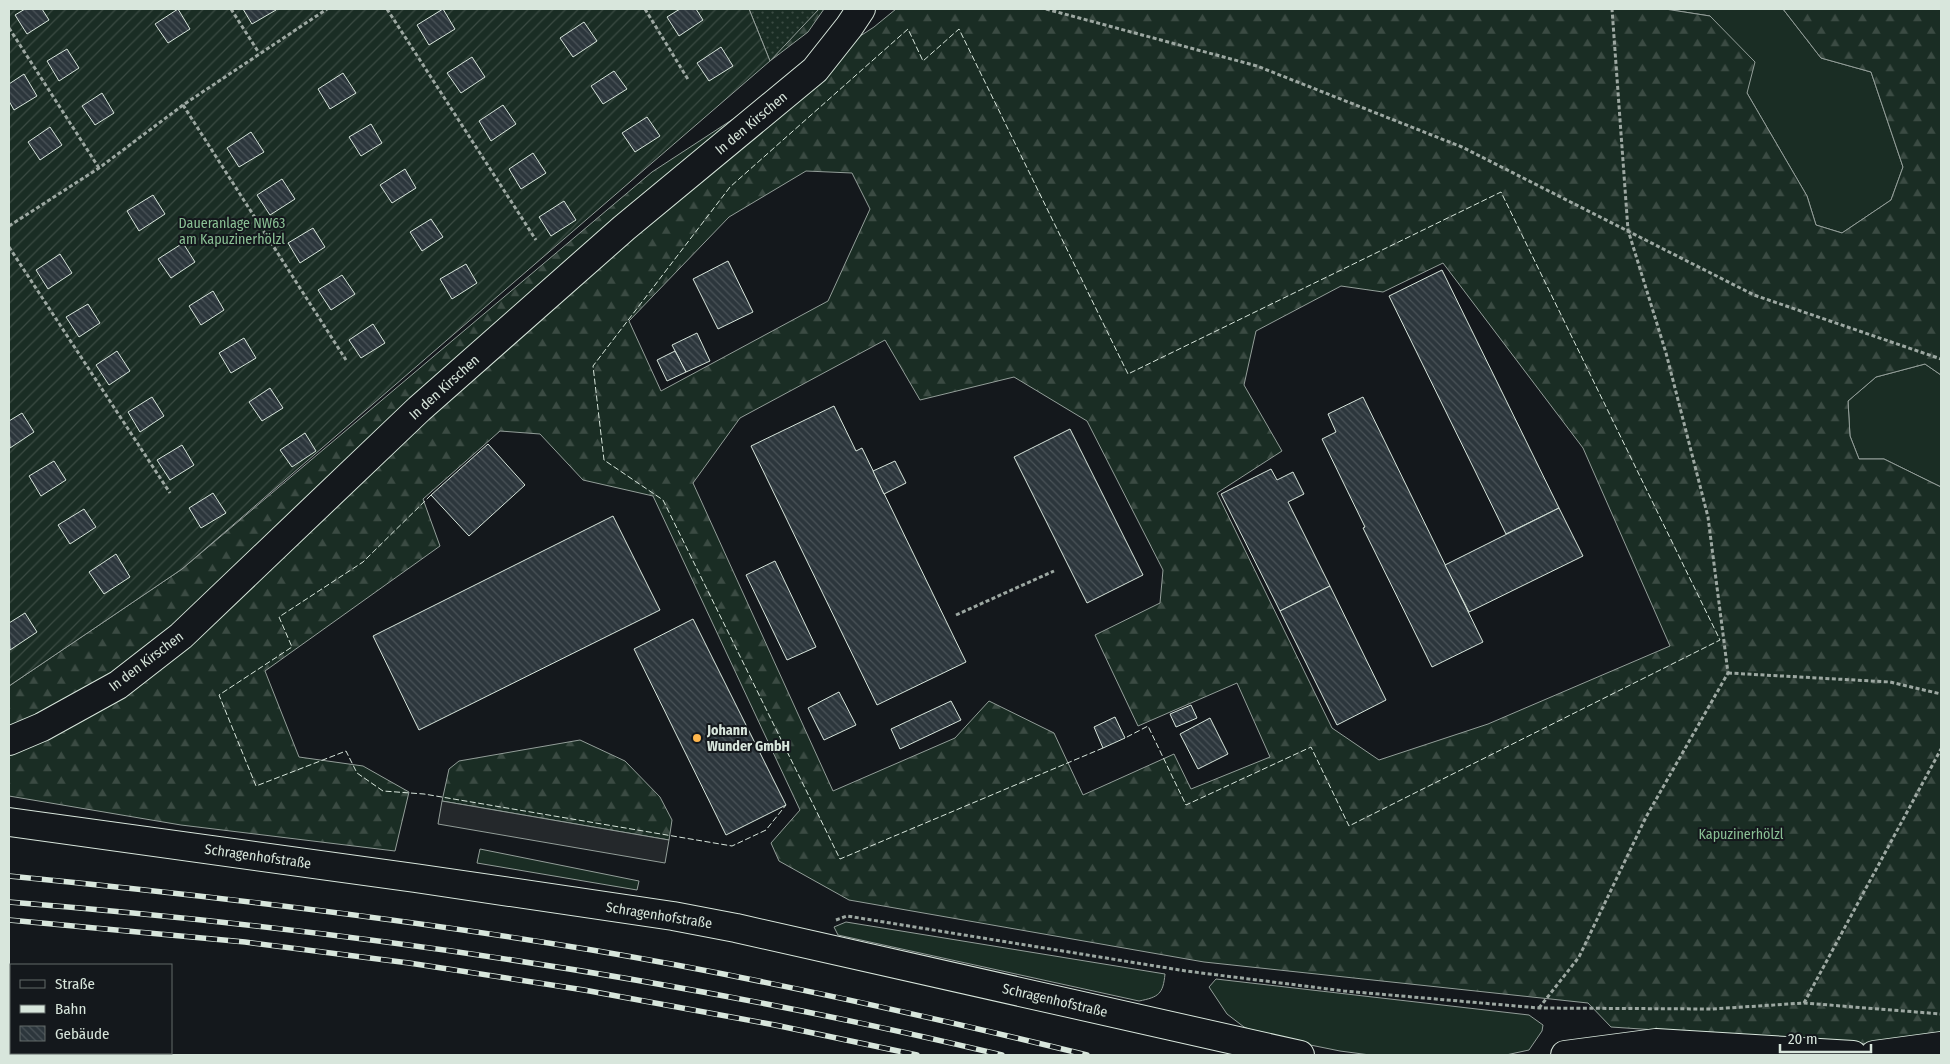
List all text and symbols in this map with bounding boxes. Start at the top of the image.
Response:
street label: In den Kirschen [712,88,791,158]
park label: Daueranlage NW63 am Kapuzinerhölzl [179,215,285,248]
street label: In den Kirschen [406,351,483,423]
street label: In den Kirschen [106,628,187,695]
place label: Johann Wunder GmbH [706,722,790,755]
marker: Johann Wunder GmbH [691,732,703,744]
park label: Kapuzinerhölzl [1699,826,1784,843]
street label: Schragenhofstraße [204,841,312,872]
street label: Schragenhofstraße [605,899,713,932]
legend [10,964,172,1054]
text: Straße [55,975,95,993]
street label: Schragenhofstraße [1001,980,1109,1021]
text: Bahn [55,1000,86,1018]
scale bar [1780,1022,1871,1054]
text: Gebäude [55,1025,110,1043]
text: 20 m [1788,1030,1818,1048]

